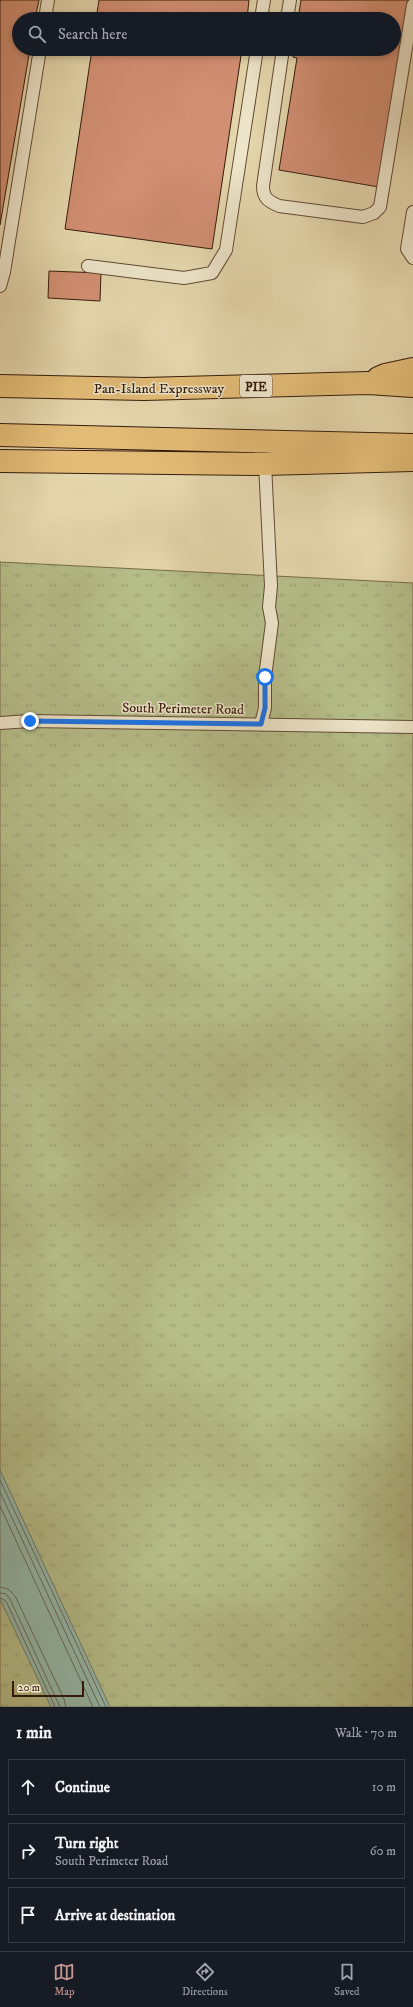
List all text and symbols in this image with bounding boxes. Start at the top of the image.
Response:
search box [12,12,401,56]
icon: search [26,23,48,45]
text: Search here [58,25,127,44]
road number: PIE [240,375,272,397]
street label: Pan-Island Expressway [94,380,225,398]
route start [256,668,274,686]
street label: South Perimeter Road [122,699,244,719]
route end [21,712,39,730]
scale bar [12,1679,84,1698]
text: 20 m [18,1681,40,1695]
text: 1 min [16,1722,52,1744]
text: Walk · 70 m [335,1725,397,1741]
icon: ahead [17,1776,39,1798]
text: Continue [55,1778,110,1797]
text: 10 m [372,1779,396,1795]
text: Turn right [55,1834,118,1853]
icon: right [17,1840,39,1862]
text: 60 m [370,1843,396,1859]
text: South Perimeter Road [55,1853,168,1869]
icon: arrive [17,1904,39,1926]
text: Arrive at destination [55,1906,175,1925]
tab: Map [53,1961,75,1999]
tab: Directions [182,1961,228,1999]
tab: Saved [334,1961,360,1999]

